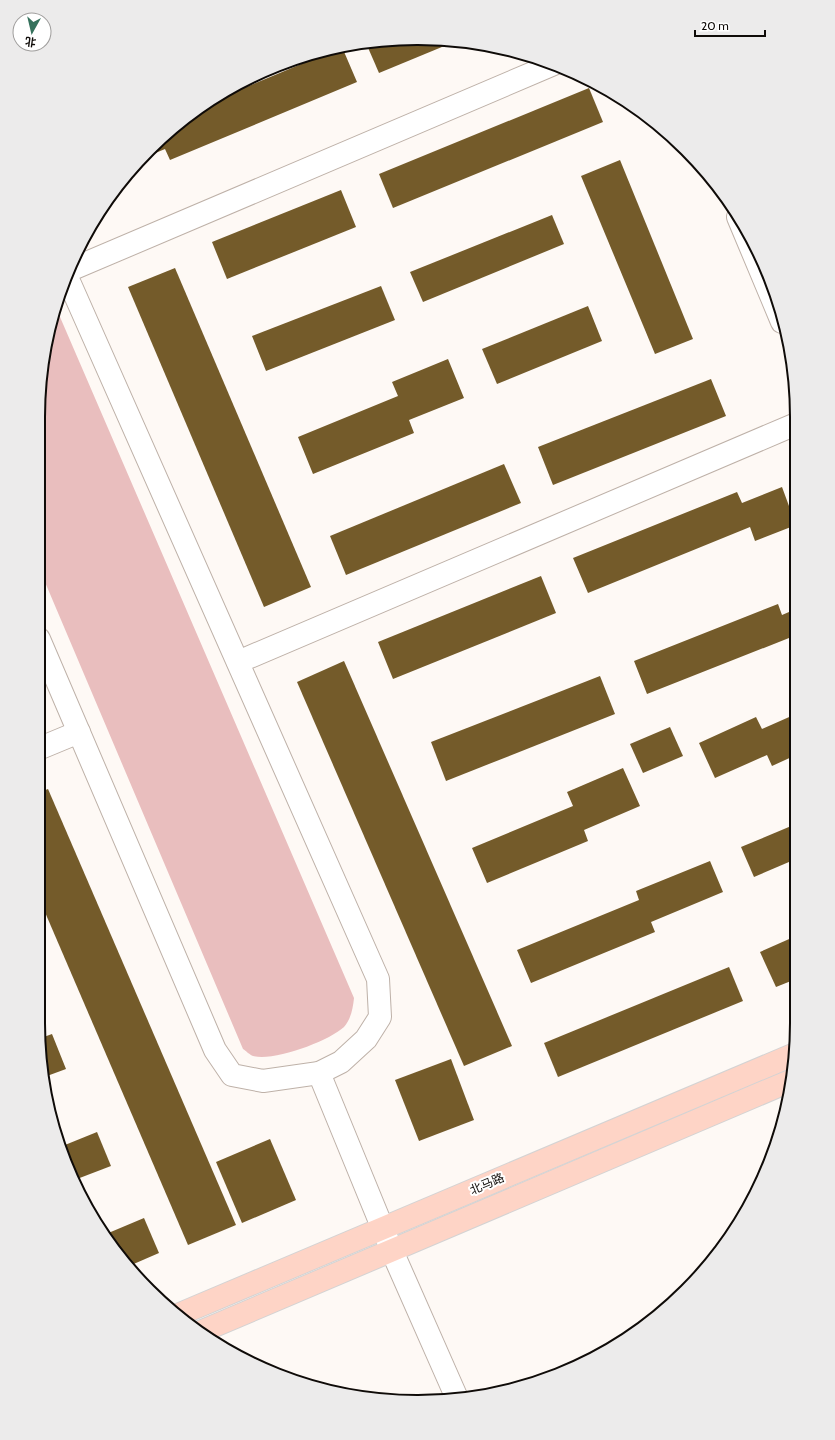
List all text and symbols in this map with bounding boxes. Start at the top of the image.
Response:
north arrow [12,12,52,52]
scale bar [695,12,765,38]
text: 20 m [701,18,729,33]
text: 北 [24,34,37,50]
street label: 北马路 [467,1170,506,1197]

